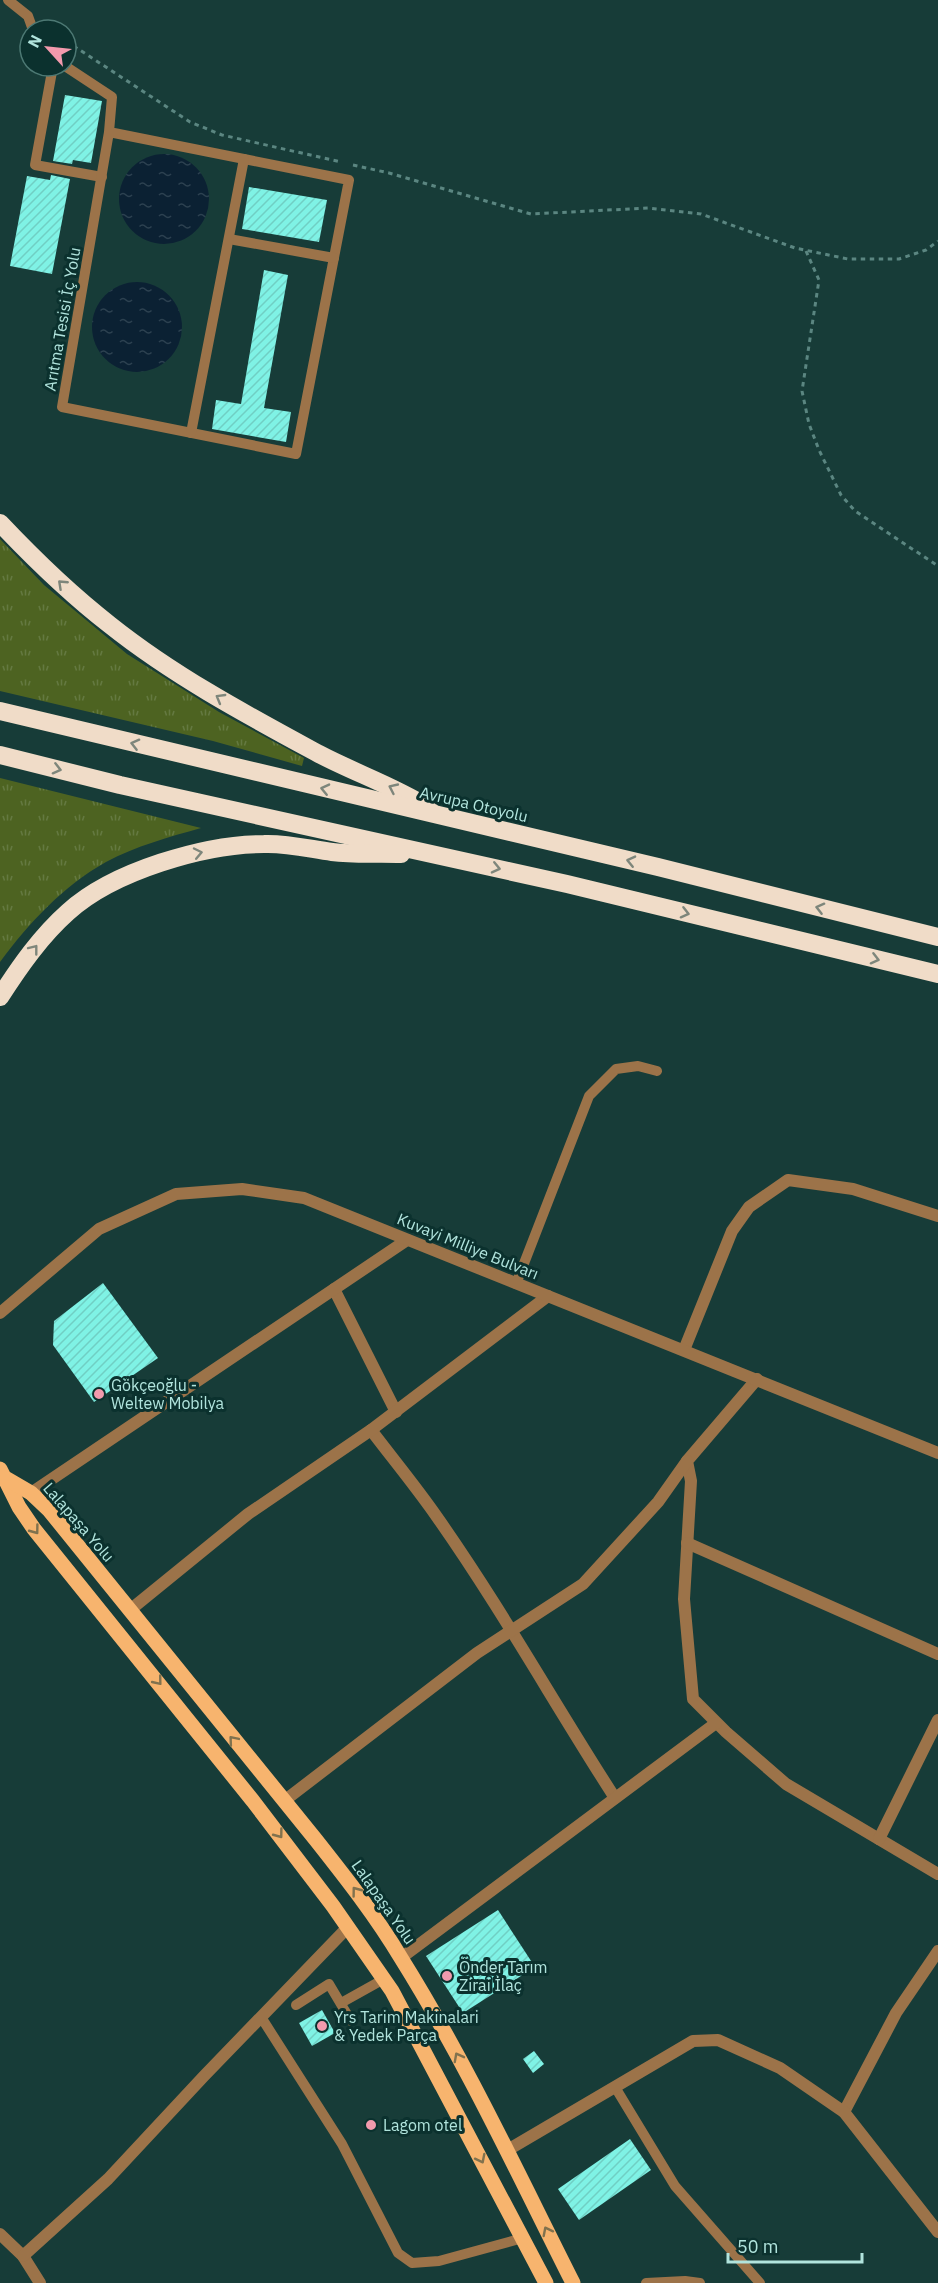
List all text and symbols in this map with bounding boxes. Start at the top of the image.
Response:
north arrow [18,18,78,78]
text: N [23,31,46,51]
street label: Arıtma Tesisi İç Yolu [40,246,84,392]
one-way arrow [59,580,69,591]
one-way arrow [216,694,226,705]
one-way arrow [131,738,141,751]
one-way arrow [52,762,62,775]
street label: Avrupa Otoyolu [418,782,530,826]
one-way arrow [320,783,330,796]
one-way arrow [388,783,399,795]
one-way arrow [193,847,203,860]
one-way arrow [626,855,636,868]
one-way arrow [490,860,500,873]
one-way arrow [815,902,825,915]
one-way arrow [680,905,690,918]
one-way arrow [26,945,37,956]
one-way arrow [870,951,880,964]
street label: Kuvayi Milliye Bulvarı [394,1208,542,1284]
place label: Gökçeoğlu - Weltew Mobilya [111,1375,225,1413]
marker: Gökçeoğlu - Weltew Mobilya [92,1387,106,1401]
street label: Lalapaşa Yolu [39,1478,119,1566]
one-way arrow [27,1523,38,1534]
one-way arrow [151,1674,162,1685]
one-way arrow [230,1736,241,1747]
one-way arrow [271,1827,282,1838]
street label: Lalapaşa Yolu [348,1856,420,1948]
one-way arrow [352,1887,363,1898]
place label: Önder Tarım Zirai İlaç [459,1957,548,1995]
marker: Önder Tarım Zirai İlaç [440,1969,454,1983]
place label: Yrs Tarim Makinalari & Yedek Parça [334,2007,479,2045]
marker: Yrs Tarim Makinalari & Yedek Parça [315,2019,329,2033]
one-way arrow [453,2053,465,2064]
place label: Lagom otel [383,2115,462,2135]
marker: Lagom otel [364,2118,378,2132]
one-way arrow [474,2153,485,2164]
one-way arrow [543,2226,554,2237]
scale bar [728,2226,862,2264]
text: 50 m [737,2235,779,2258]

